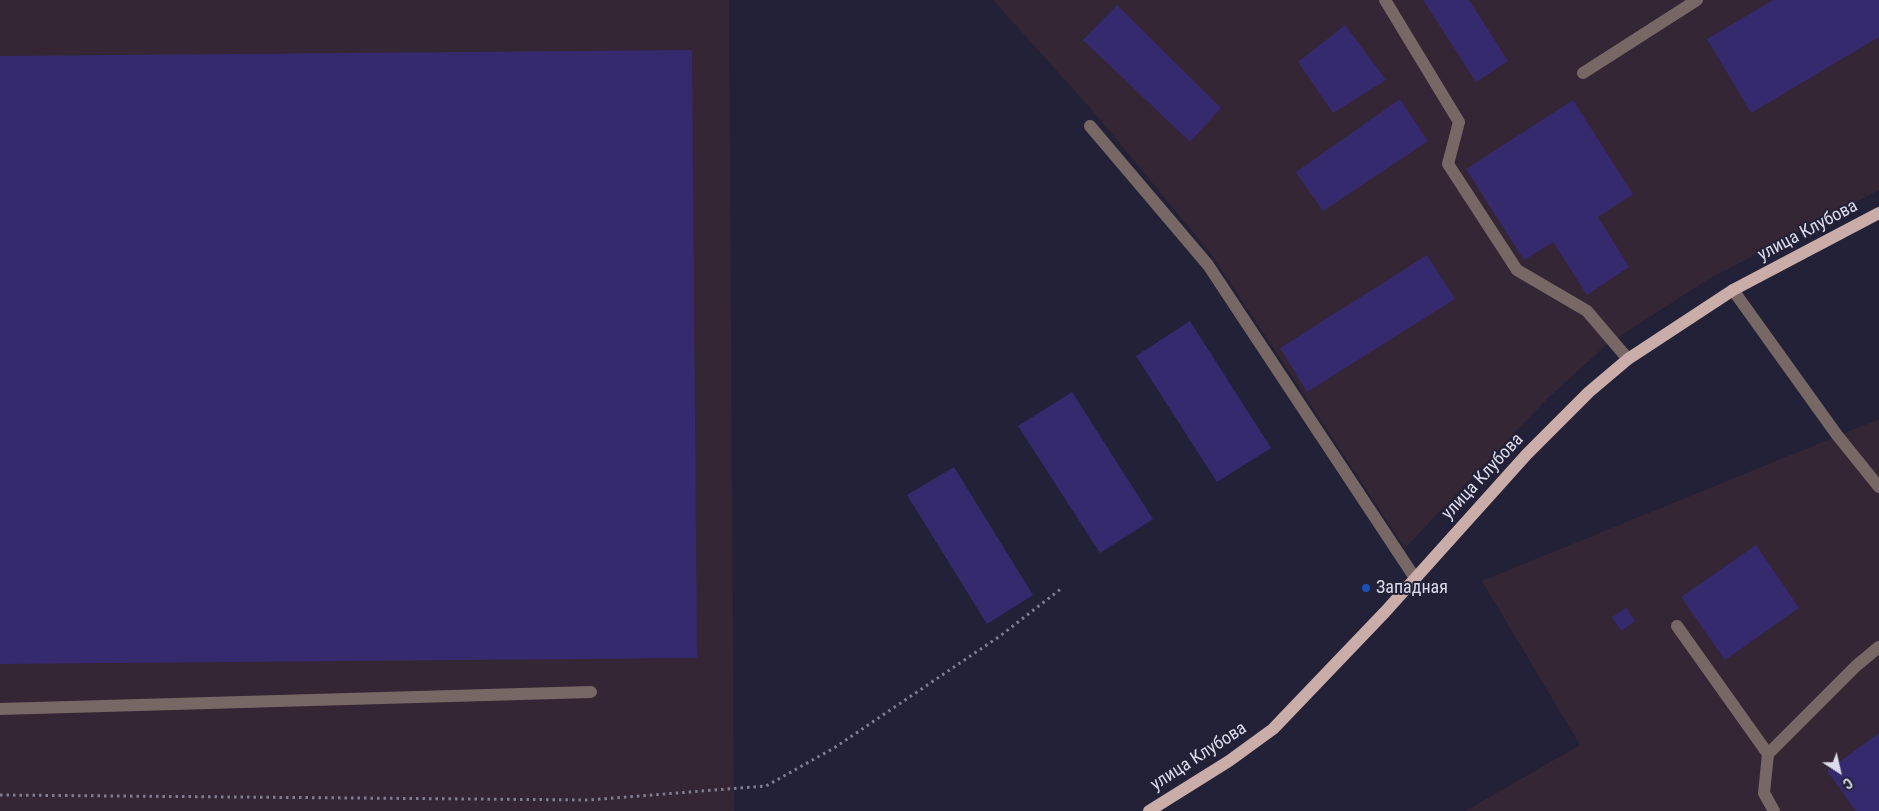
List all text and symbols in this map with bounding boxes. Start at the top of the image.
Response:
street label: улица Клубова [1754,196,1862,266]
street label: улица Клубова [1438,429,1528,525]
place label: Западная [1376,577,1448,599]
marker: Западная [1360,582,1372,594]
street label: улица Клубова [1147,718,1251,796]
north arrow [1814,746,1864,796]
text: С [1840,774,1855,792]

